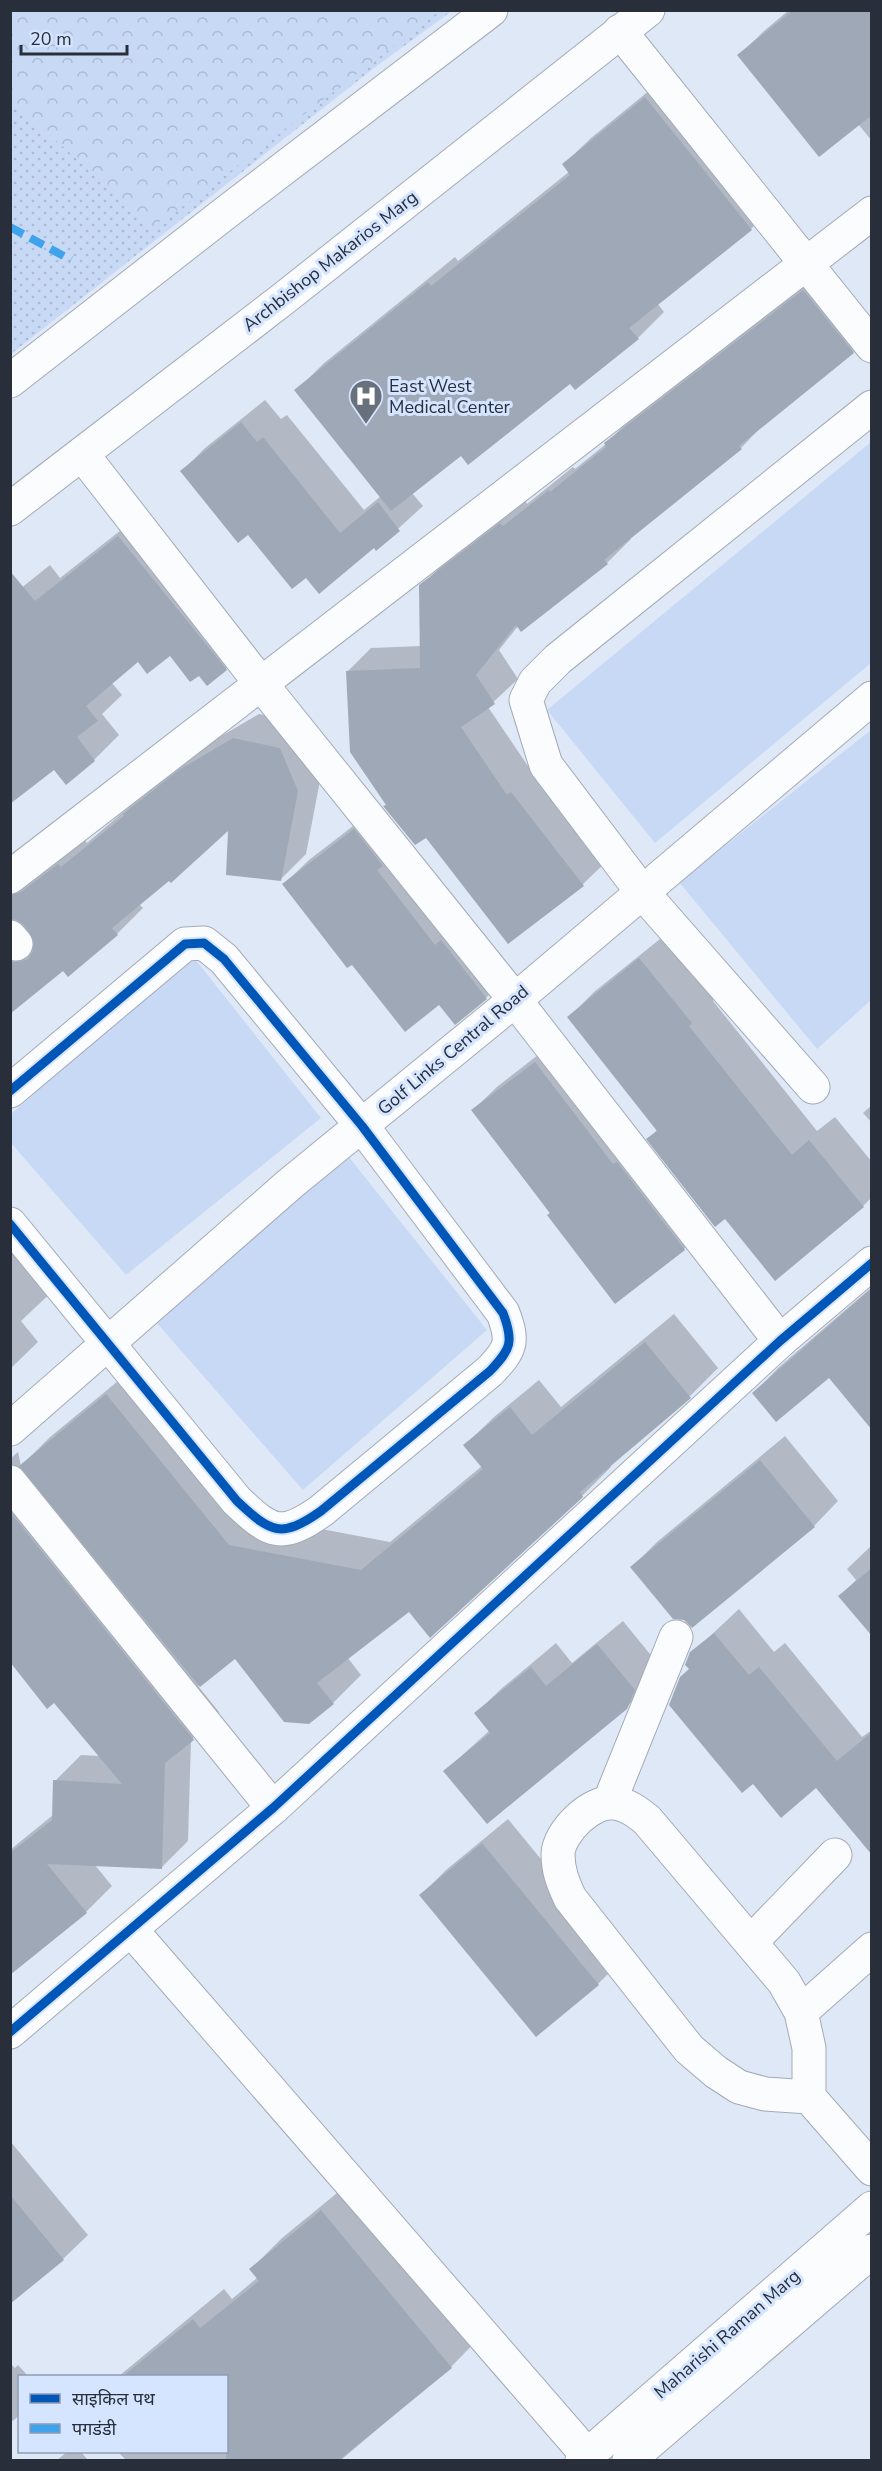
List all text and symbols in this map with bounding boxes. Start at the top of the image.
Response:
scale bar [21,18,128,56]
text: 20 m [30,27,72,51]
street label: Archbishop Makarios Marg [238,185,422,337]
place label: East West Medical Center [389,374,510,419]
hospital icon: East West Medical Center [348,378,384,425]
street label: Golf Links Central Road [372,980,534,1120]
street label: Maharishi Raman Marg [649,2264,805,2404]
legend [18,2375,228,2453]
text: साइकिल पथ [72,2387,155,2411]
text: पगडंडी [72,2417,117,2441]

